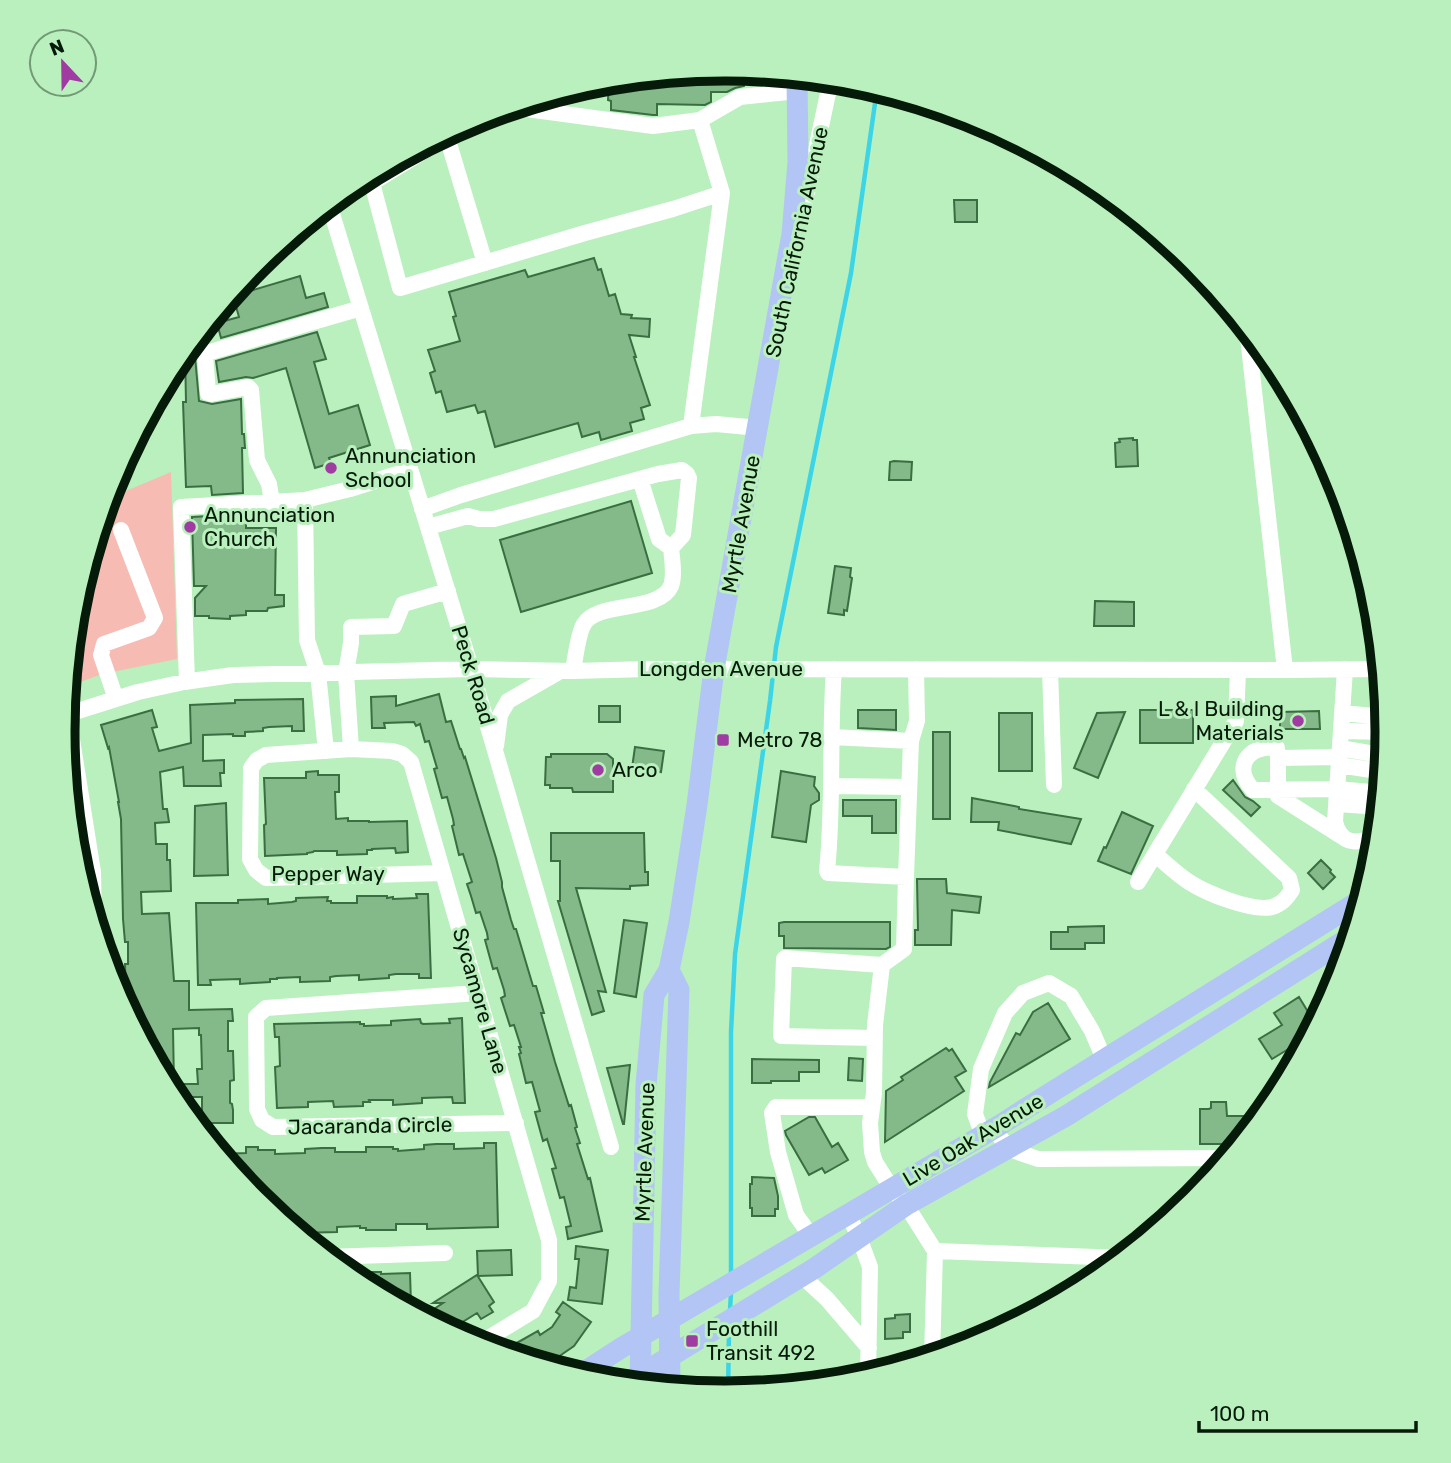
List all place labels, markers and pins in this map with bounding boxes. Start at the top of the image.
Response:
place label: Annunciation School [345,443,476,492]
marker: Annunciation School [323,460,339,476]
place label: Annunciation Church [204,502,335,551]
marker: Annunciation Church [182,519,198,535]
place label: L & l Building Materials [1158,696,1284,745]
marker: L & l Building Materials [1290,713,1306,729]
place label: Metro 78 [737,727,823,752]
marker: Metro 78 [715,732,731,748]
place label: Arco [612,757,658,782]
marker: Arco [590,762,606,778]
place label: Foothill Transit 492 [706,1316,815,1365]
marker: Foothill Transit 492 [684,1333,700,1349]

